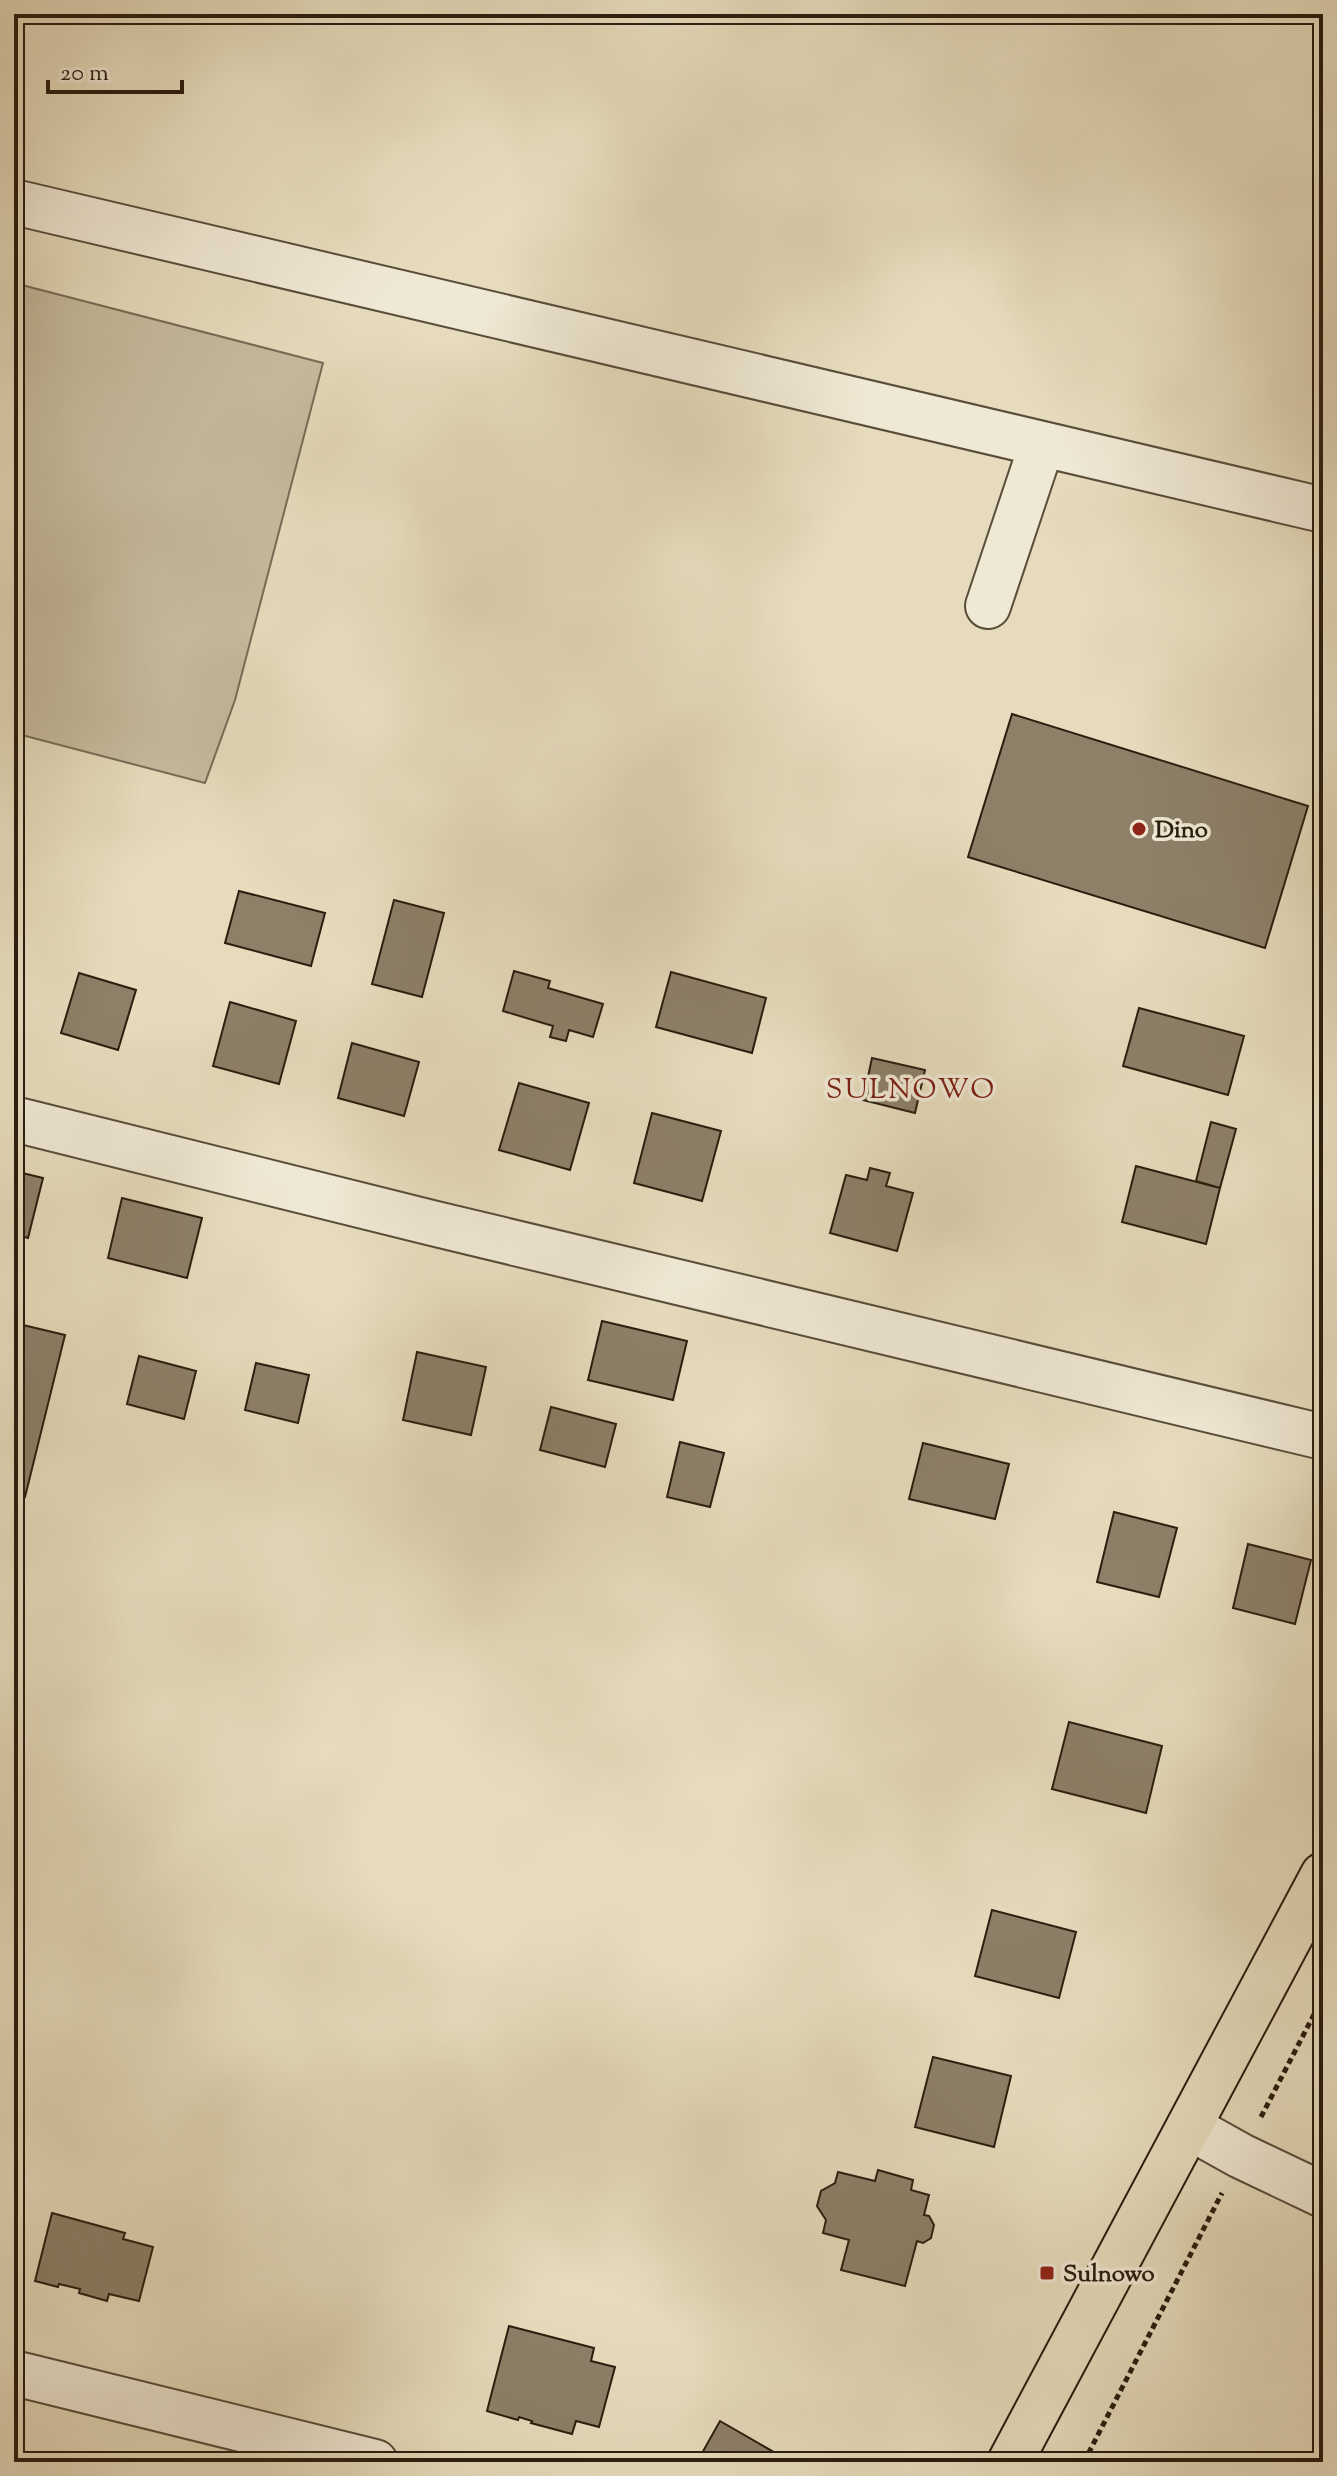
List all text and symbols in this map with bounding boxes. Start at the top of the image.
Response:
scale bar [48,44,182,94]
text: 20 m [60,57,109,91]
place label: Dino [1155,814,1208,848]
marker: Dino [1130,820,1148,838]
district label: SULNOWO [826,1071,996,1111]
place label: Sulnowo [1063,2258,1155,2292]
marker: Sulnowo [1038,2264,1056,2282]

